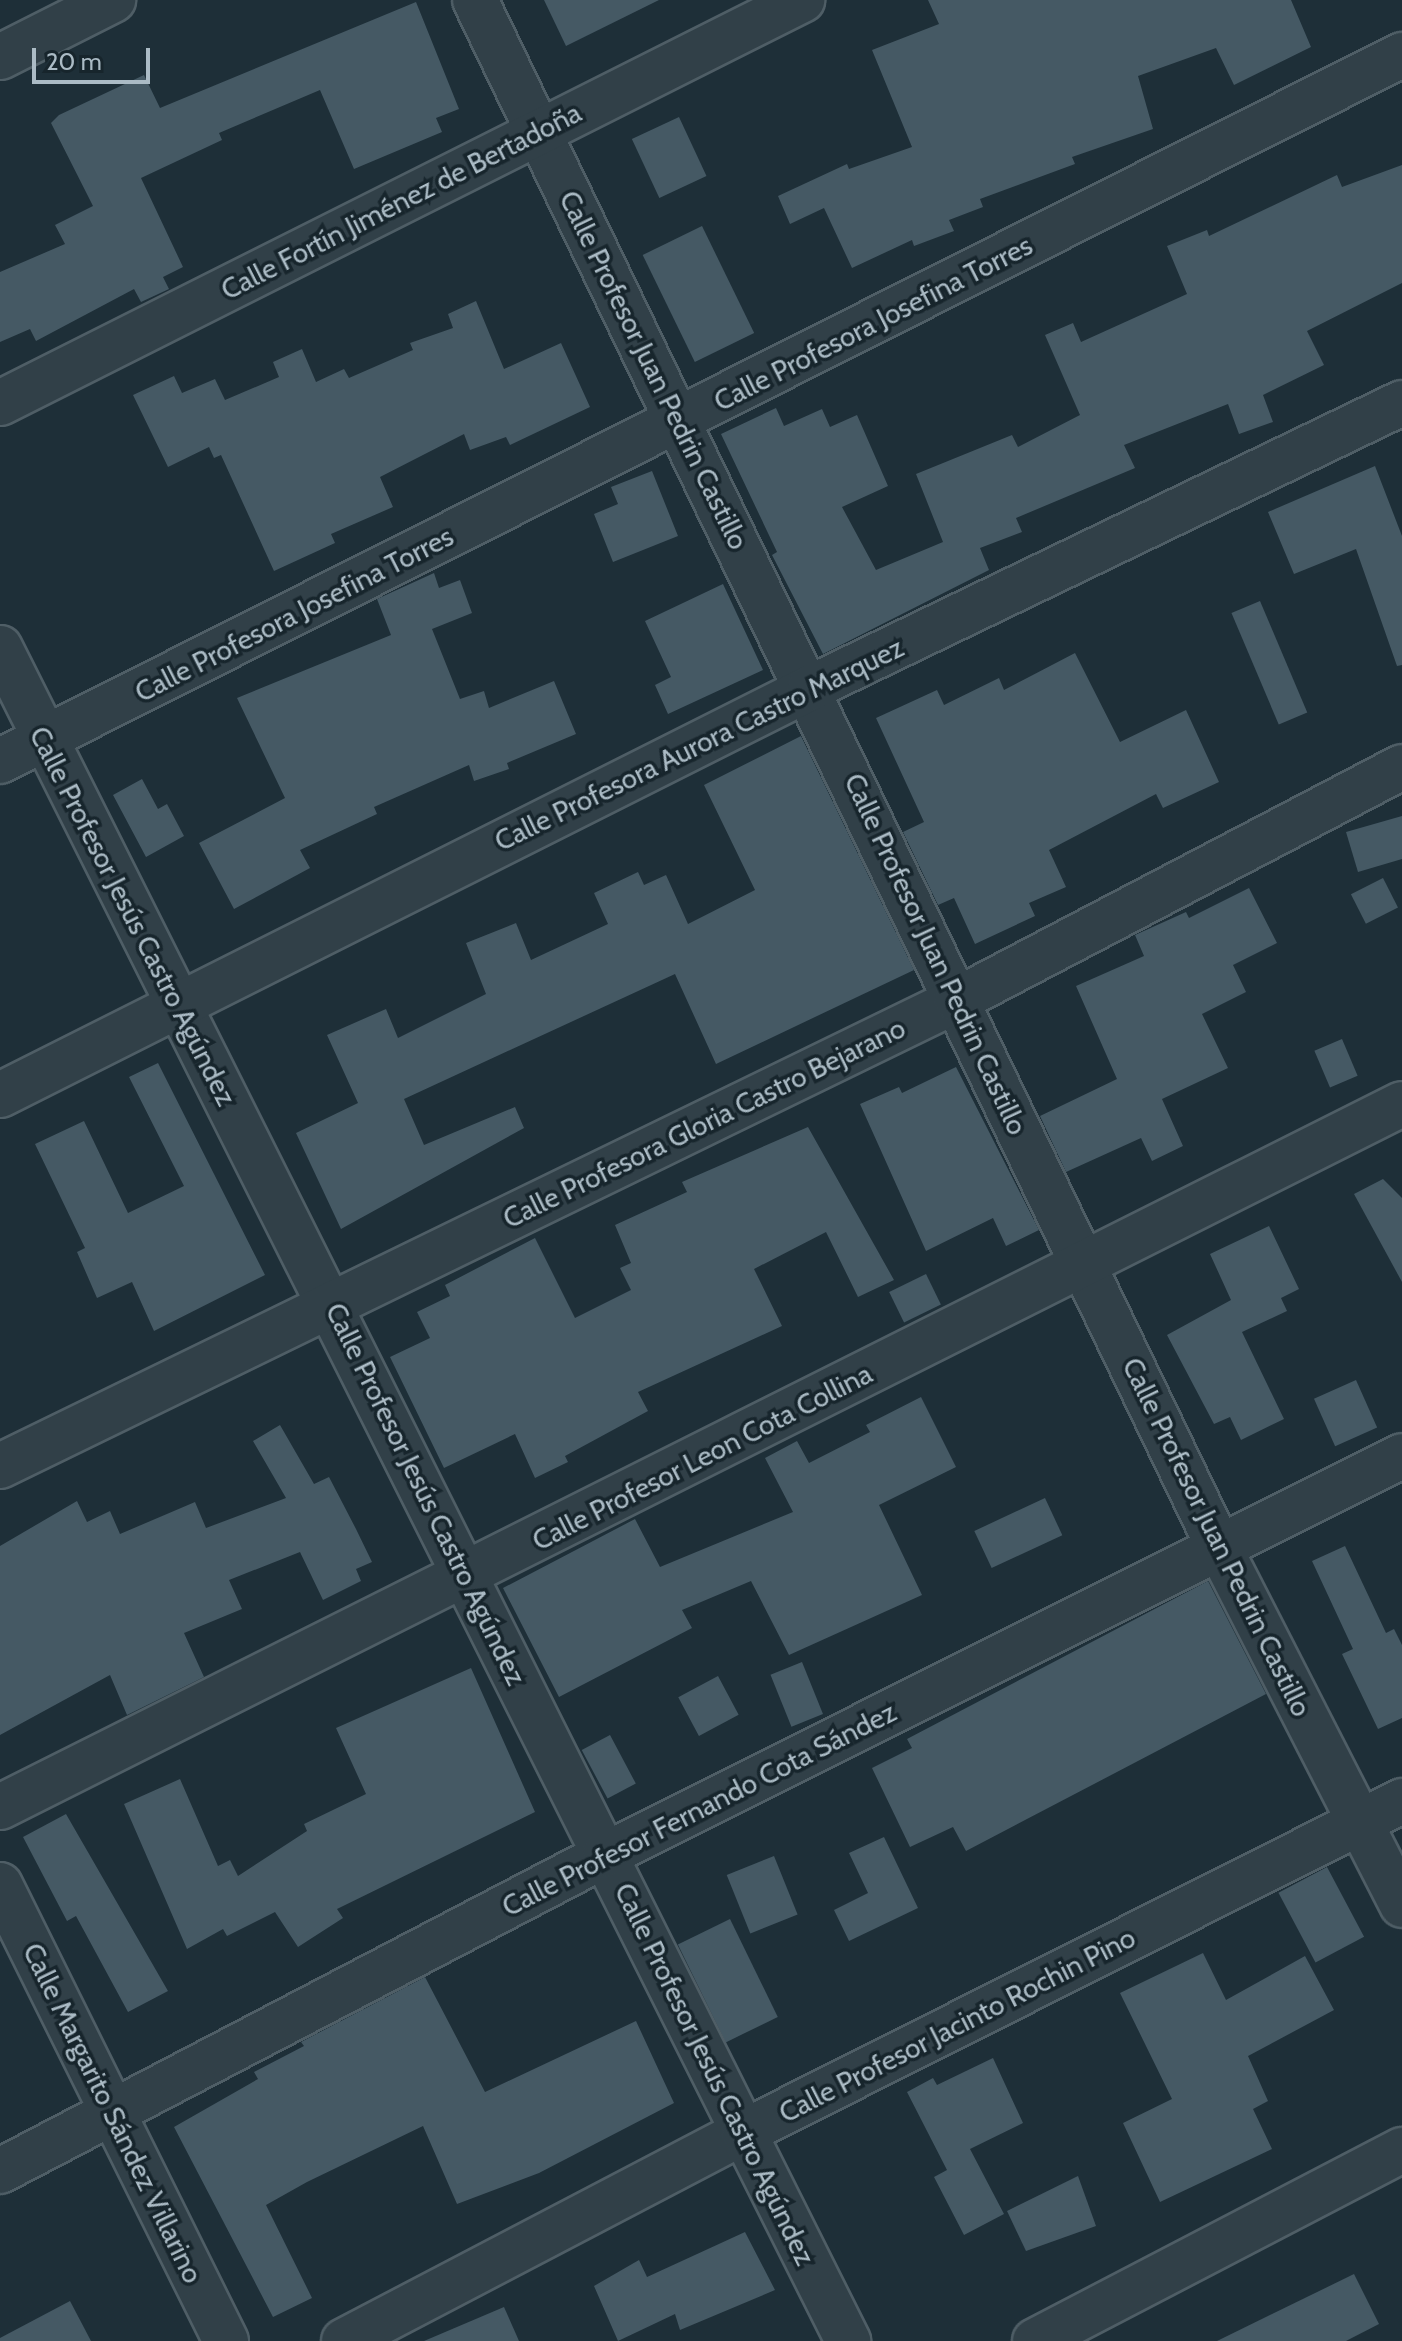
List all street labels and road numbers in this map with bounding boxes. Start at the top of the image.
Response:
street label: Calle Fortín Jiménez de Bertadoña [215,95,587,307]
street label: Calle Profesor Juan Pedrin Castillo [552,185,756,555]
street label: Calle Profesora Josefina Torres [708,228,1038,418]
street label: Calle Profesora Josefina Torres [129,519,459,709]
street label: Calle Profesora Aurora Castro Marquez [489,630,909,858]
street label: Calle Profesor Jesús Castro Agúndez [22,721,244,1111]
street label: Calle Profesor Juan Pedrin Castillo [837,768,1035,1140]
street label: Calle Profesora Gloria Castro Bejarano [497,1011,911,1235]
street label: Calle Profesor Jesús Castro Agúndez [319,1297,533,1691]
street label: Calle Profesor Juan Pedrin Castillo [1115,1352,1319,1722]
street label: Calle Profesor Leon Cota Collina [527,1357,877,1557]
street label: Calle Profesor Fernando Cota Sández [496,1695,902,1923]
street label: Calle Profesor Jesús Castro Agúndez [608,1877,822,2271]
street label: Calle Profesor Jacinto Rochin Pino [773,1920,1141,2130]
street label: Calle Margarito Sández Villarino [16,1938,210,2288]

